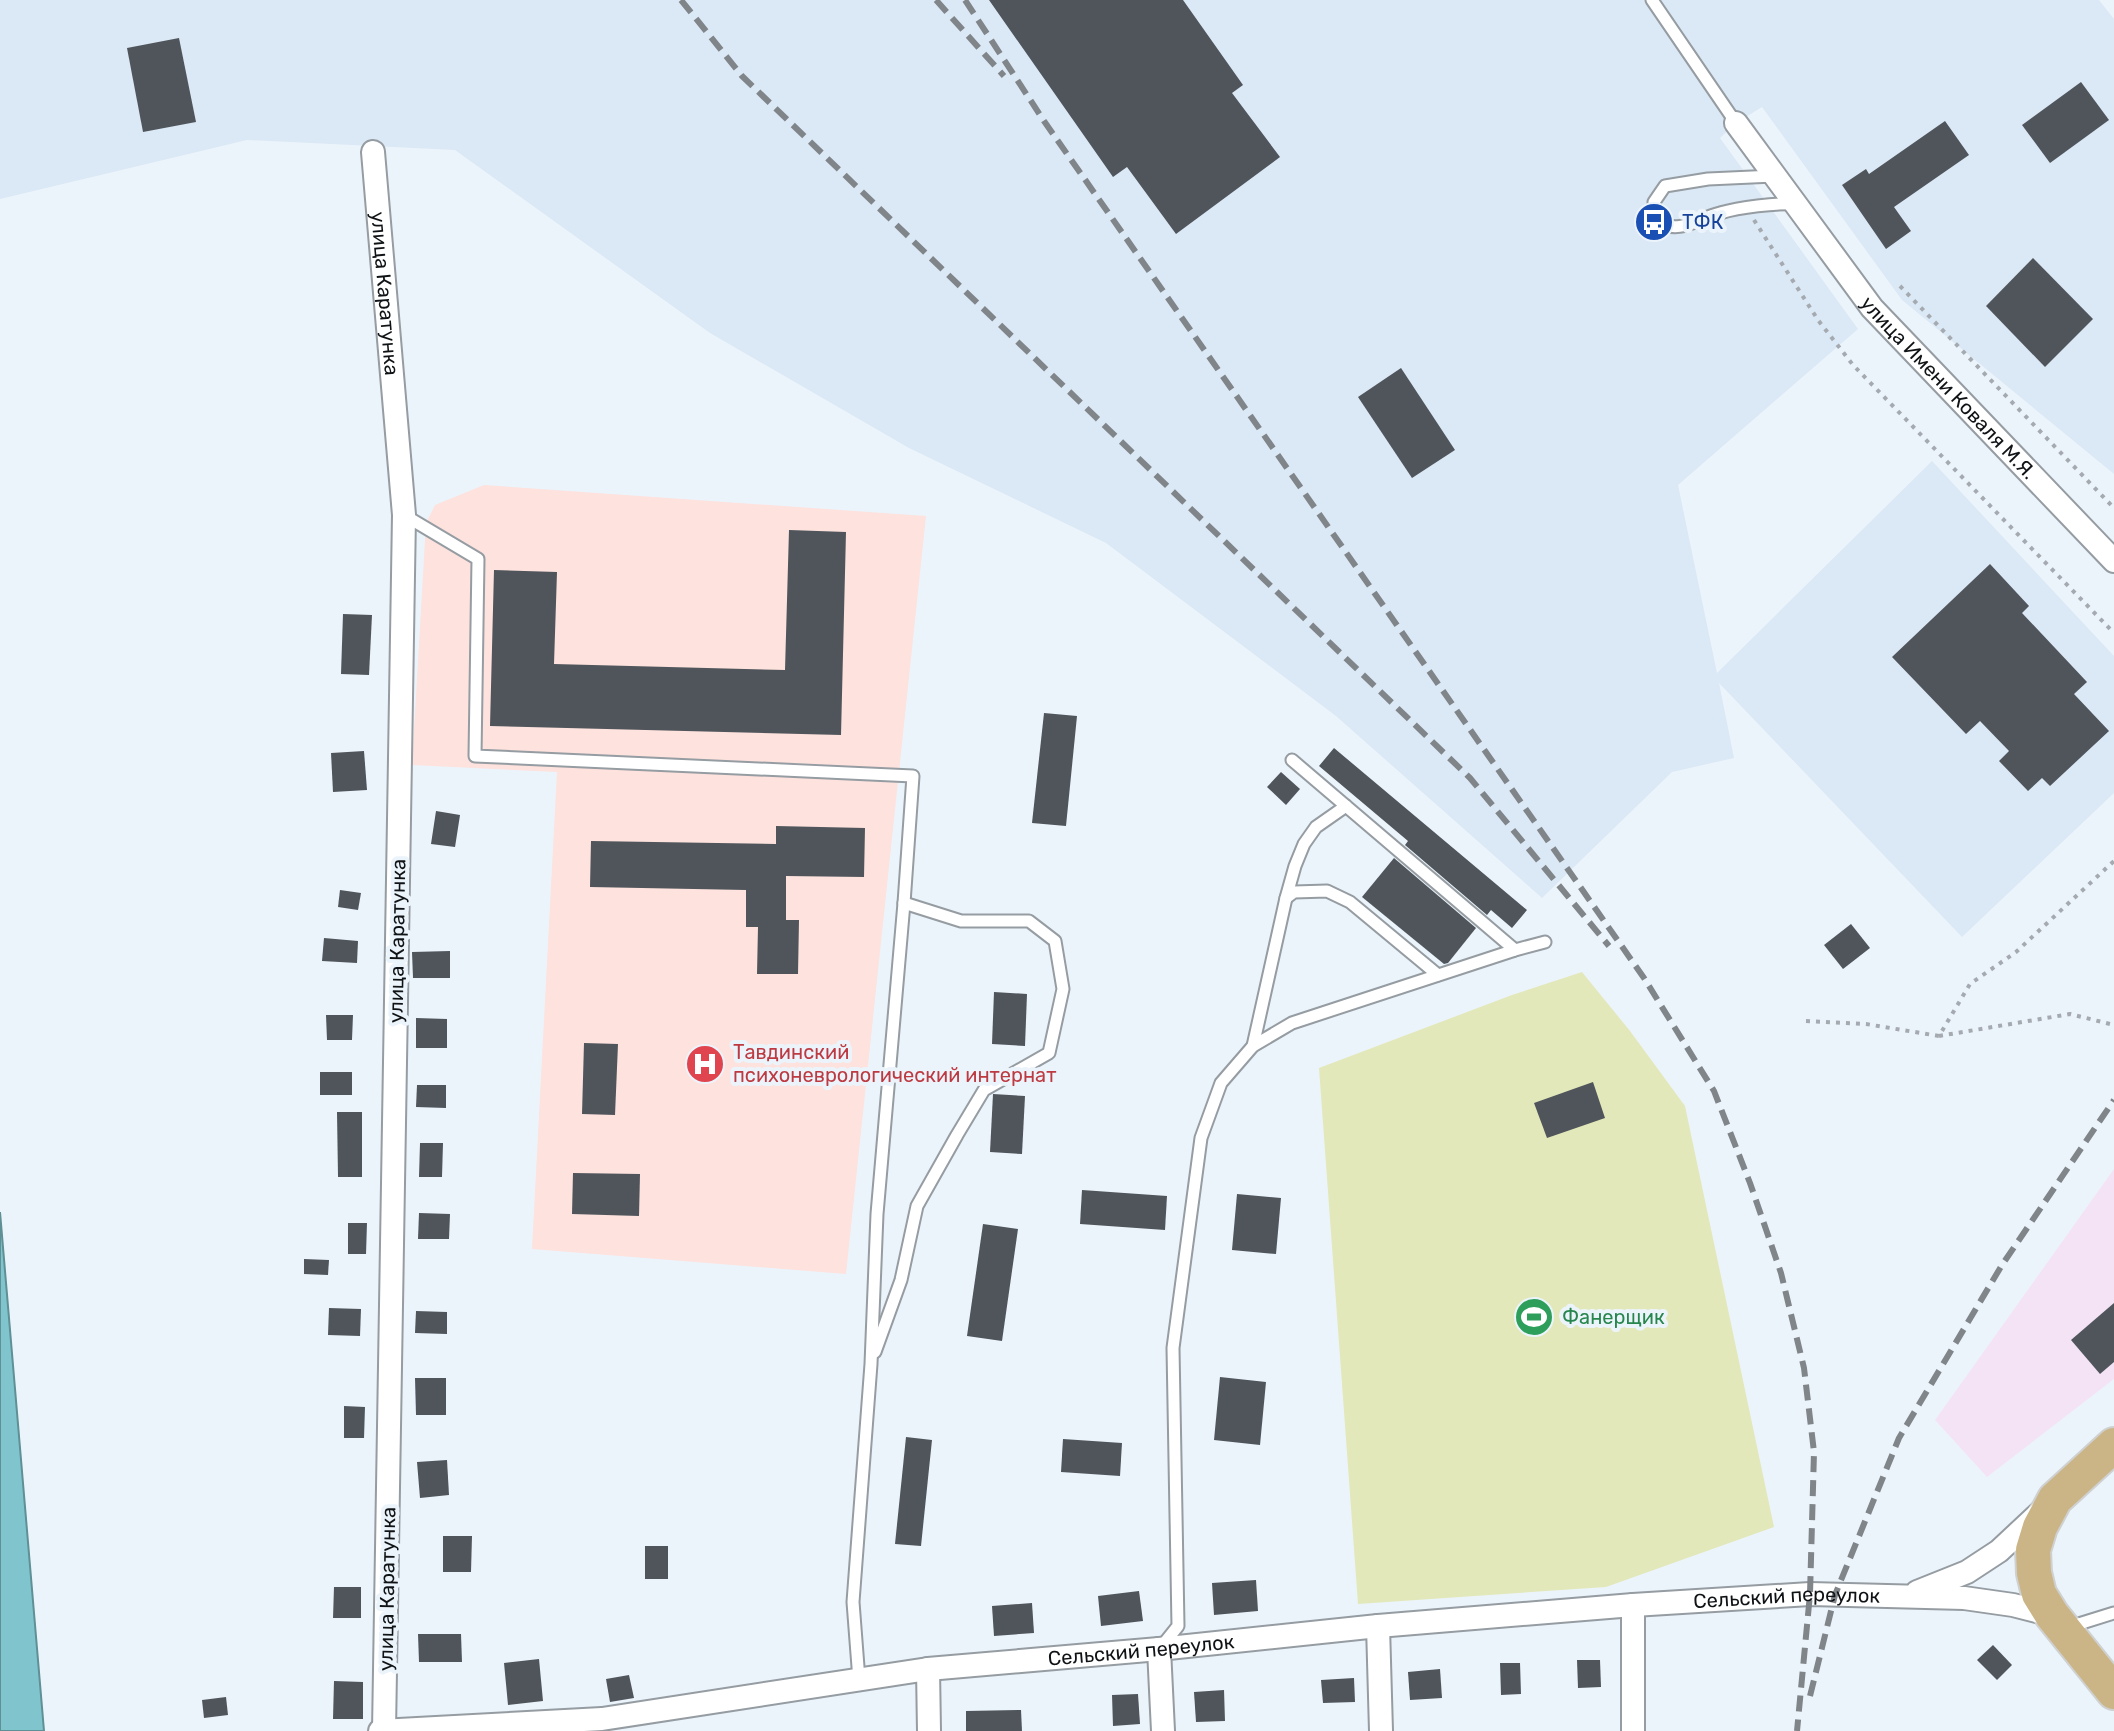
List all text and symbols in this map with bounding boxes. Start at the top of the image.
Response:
bus stop icon: ТФК [1633,201,1675,243]
place label: ТФК [1682,210,1724,234]
street label: улица Каратунка [366,211,404,376]
street label: улица Имени Коваля М.Я. [1856,292,2041,484]
street label: улица Каратунка [384,859,410,1023]
place label: Тавдинский психоневрологический интернат [733,1040,1056,1087]
hospital icon: Тавдинский психоневрологический интернат [684,1043,726,1085]
sports icon: Фанерщик [1513,1296,1555,1338]
place label: Фанерщик [1562,1305,1665,1329]
street label: улица Каратунка [374,1507,400,1671]
street label: Сельский переулок [1693,1582,1881,1613]
street label: Сельский переулок [1047,1629,1236,1671]

